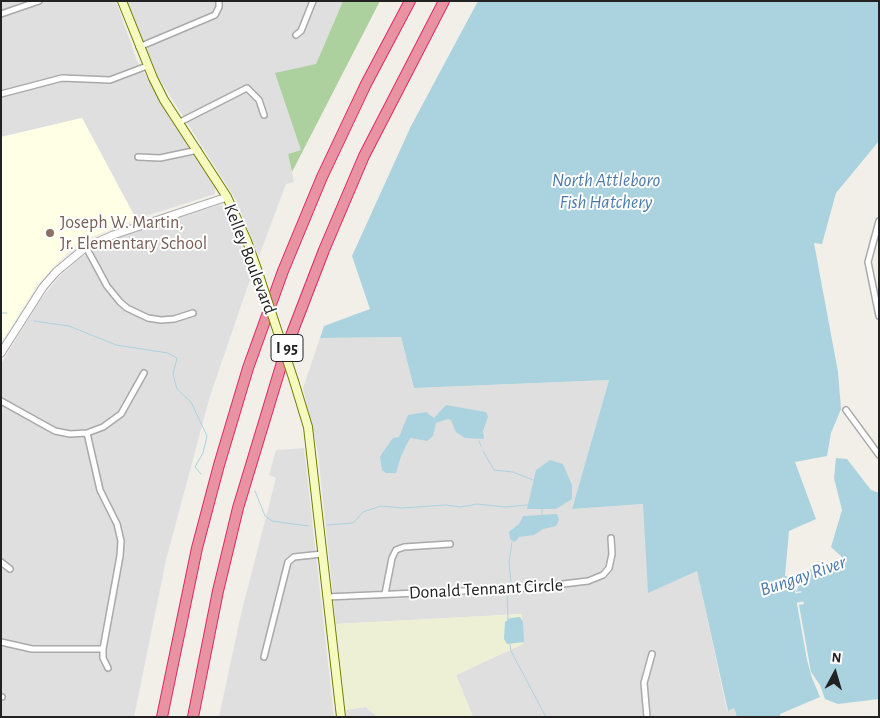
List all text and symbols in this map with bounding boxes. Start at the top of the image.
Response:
water label: North Attleboro Fish Hatchery [552,169,660,213]
street label: Kelley Boulevard [219,201,281,317]
place label: Joseph W. Martin, Jr. Elementary School [60,212,207,254]
marker: Joseph W. Martin, Jr. Elementary School [44,227,56,239]
road number: I 95 [271,334,303,362]
water label: Bungay River [757,551,849,601]
street label: Donald Tennant Circle [408,574,564,604]
north arrow [810,648,860,698]
text: N [831,651,842,666]

